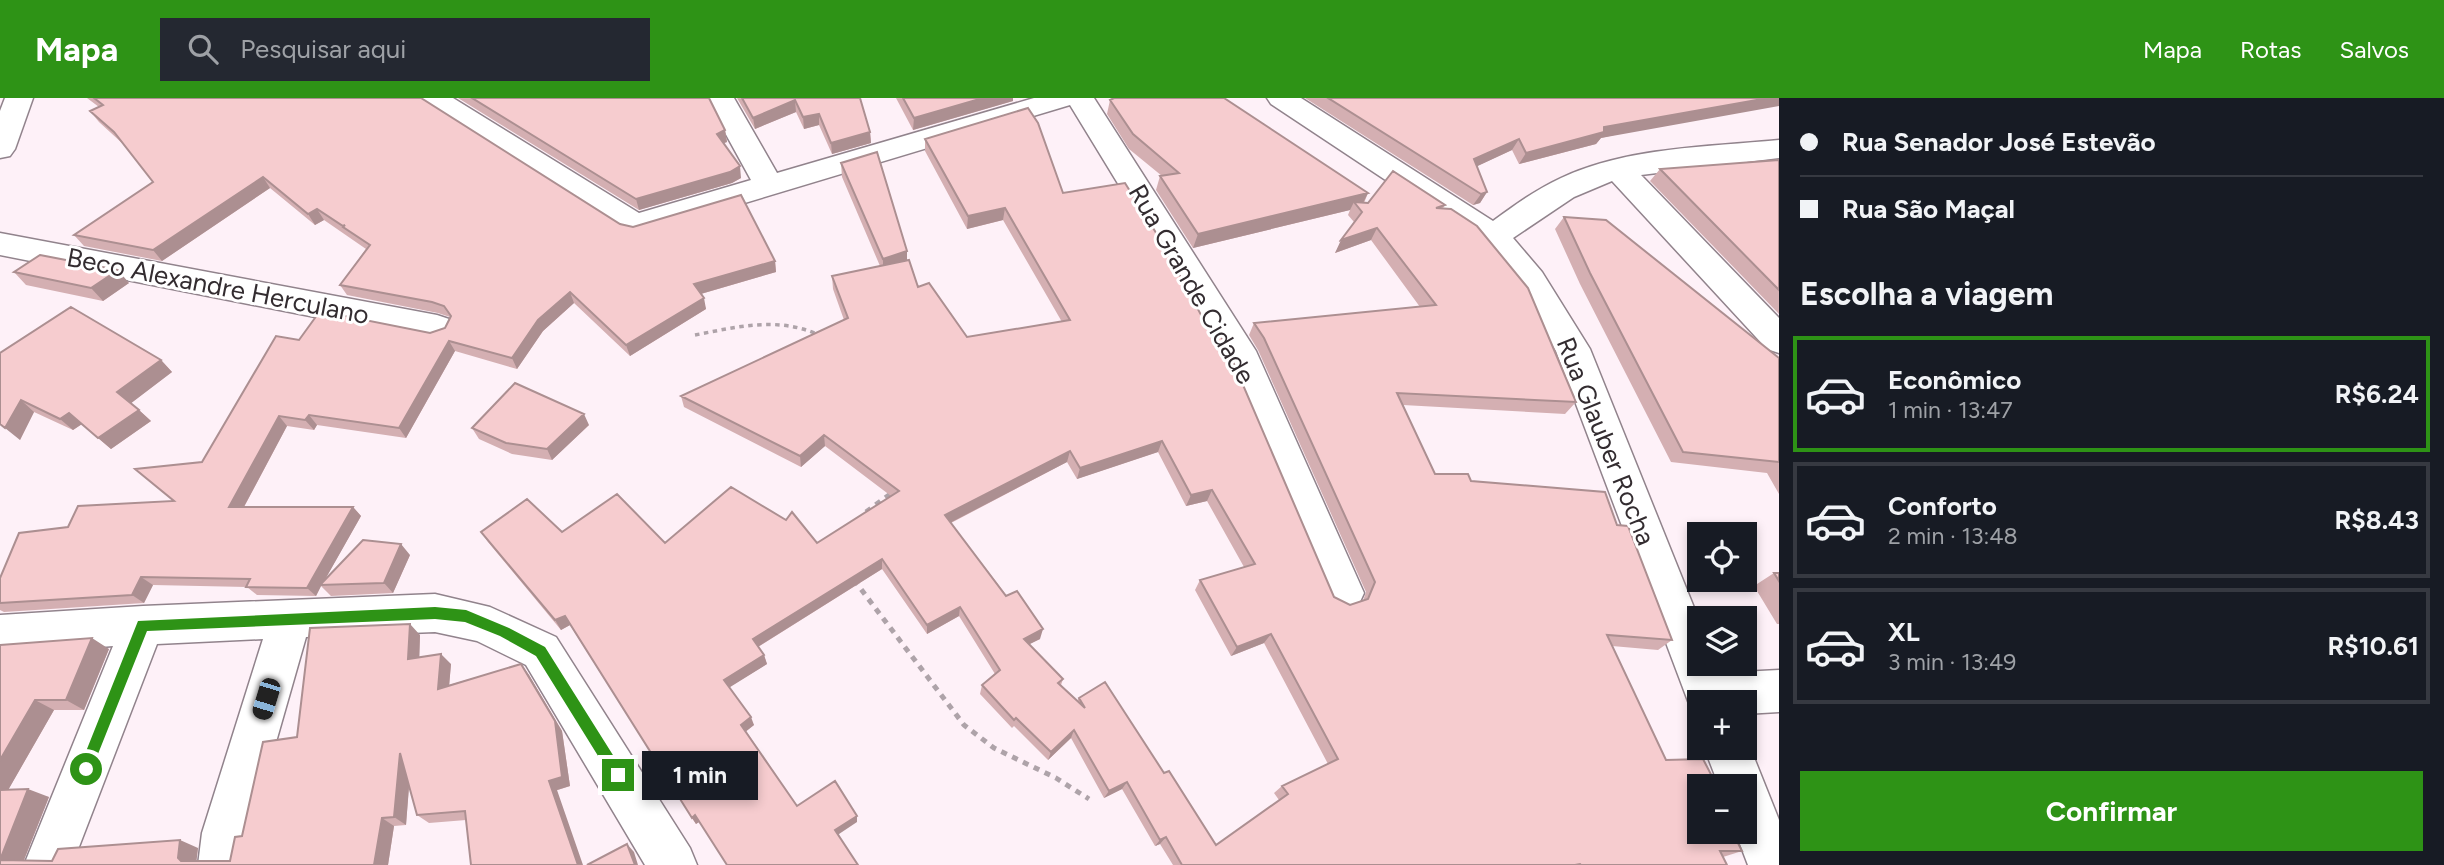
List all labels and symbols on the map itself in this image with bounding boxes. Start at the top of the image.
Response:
street label: Rua Grande Cidade [1122,178,1262,390]
street label: Beco Alexandre Herculano [64,241,372,331]
street label: Rua Glauber Rocha [1550,332,1662,550]
car [250,676,283,722]
callout: 1 min [642,750,758,800]
route start [70,753,102,785]
route end [602,759,634,791]

